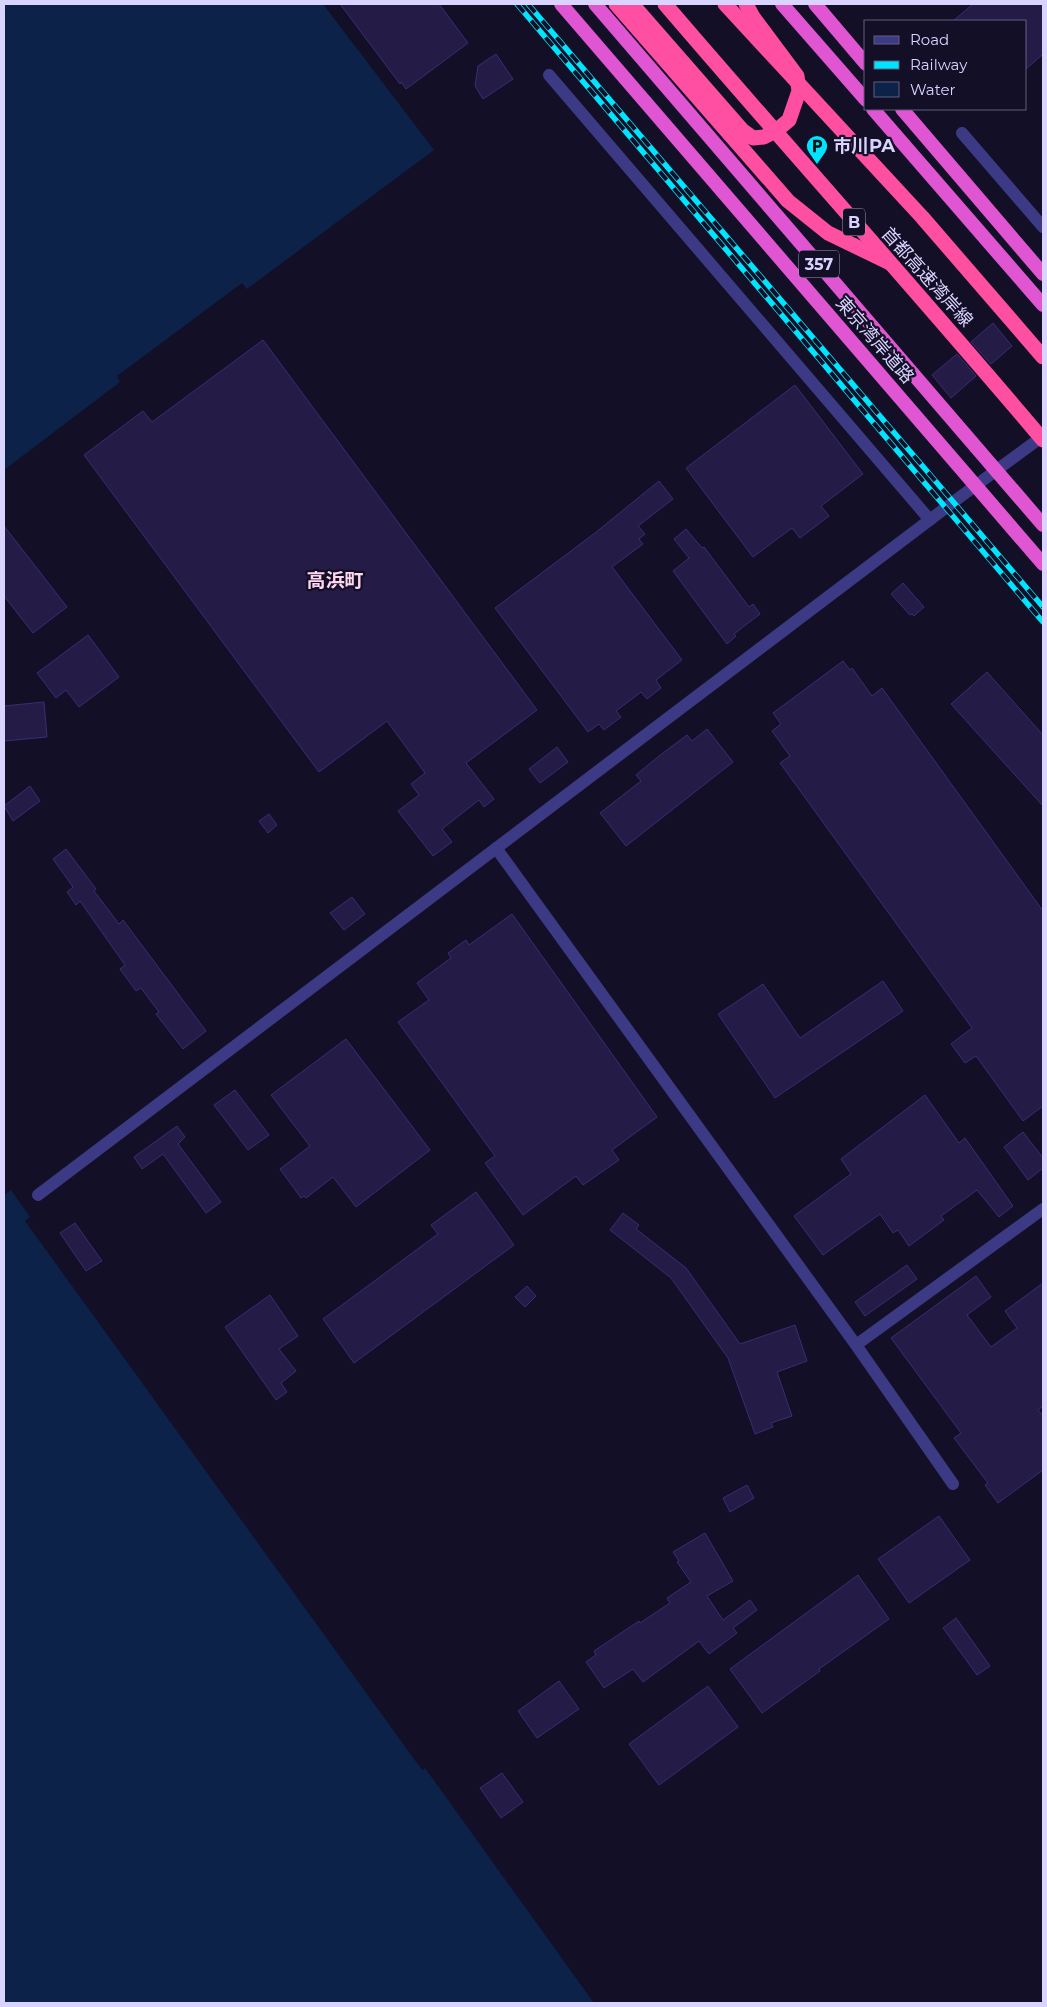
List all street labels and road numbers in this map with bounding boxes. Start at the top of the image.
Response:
road number: B [843,208,865,236]
street label: 首都高速湾岸線 [877,223,977,331]
road number: 357 [799,250,839,278]
street label: 東京湾岸道路 [831,292,919,388]

